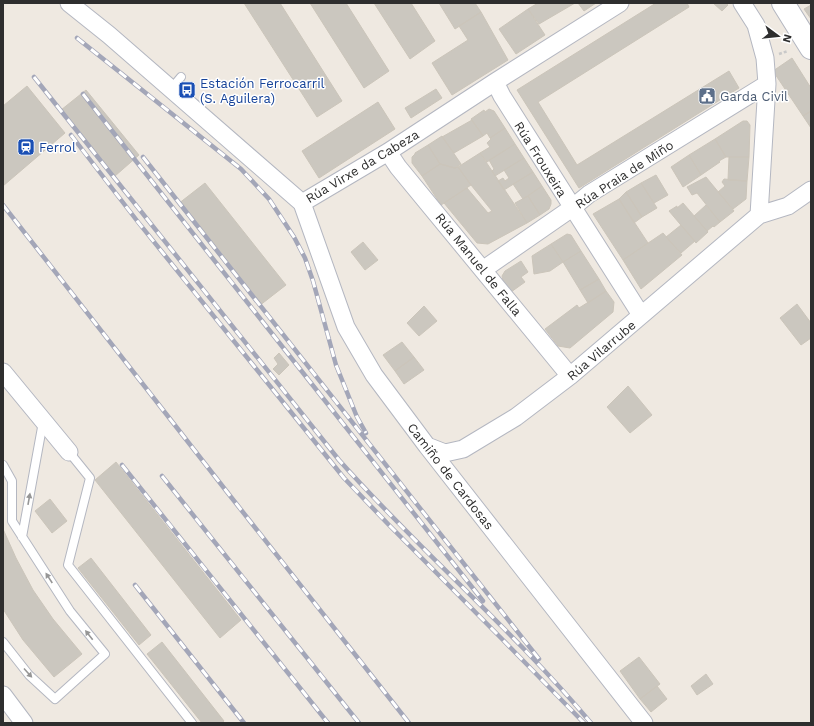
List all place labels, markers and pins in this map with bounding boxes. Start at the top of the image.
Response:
place label: Estación Ferrocarril (S. Aguilera) [200,76,325,106]
bus stop icon: Estación Ferrocarril (S. Aguilera) [177,80,197,100]
public building icon: Garda Civil [697,86,717,106]
place label: Garda Civil [720,89,788,104]
station icon: Ferrol [16,137,36,157]
place label: Ferrol [39,140,76,155]

